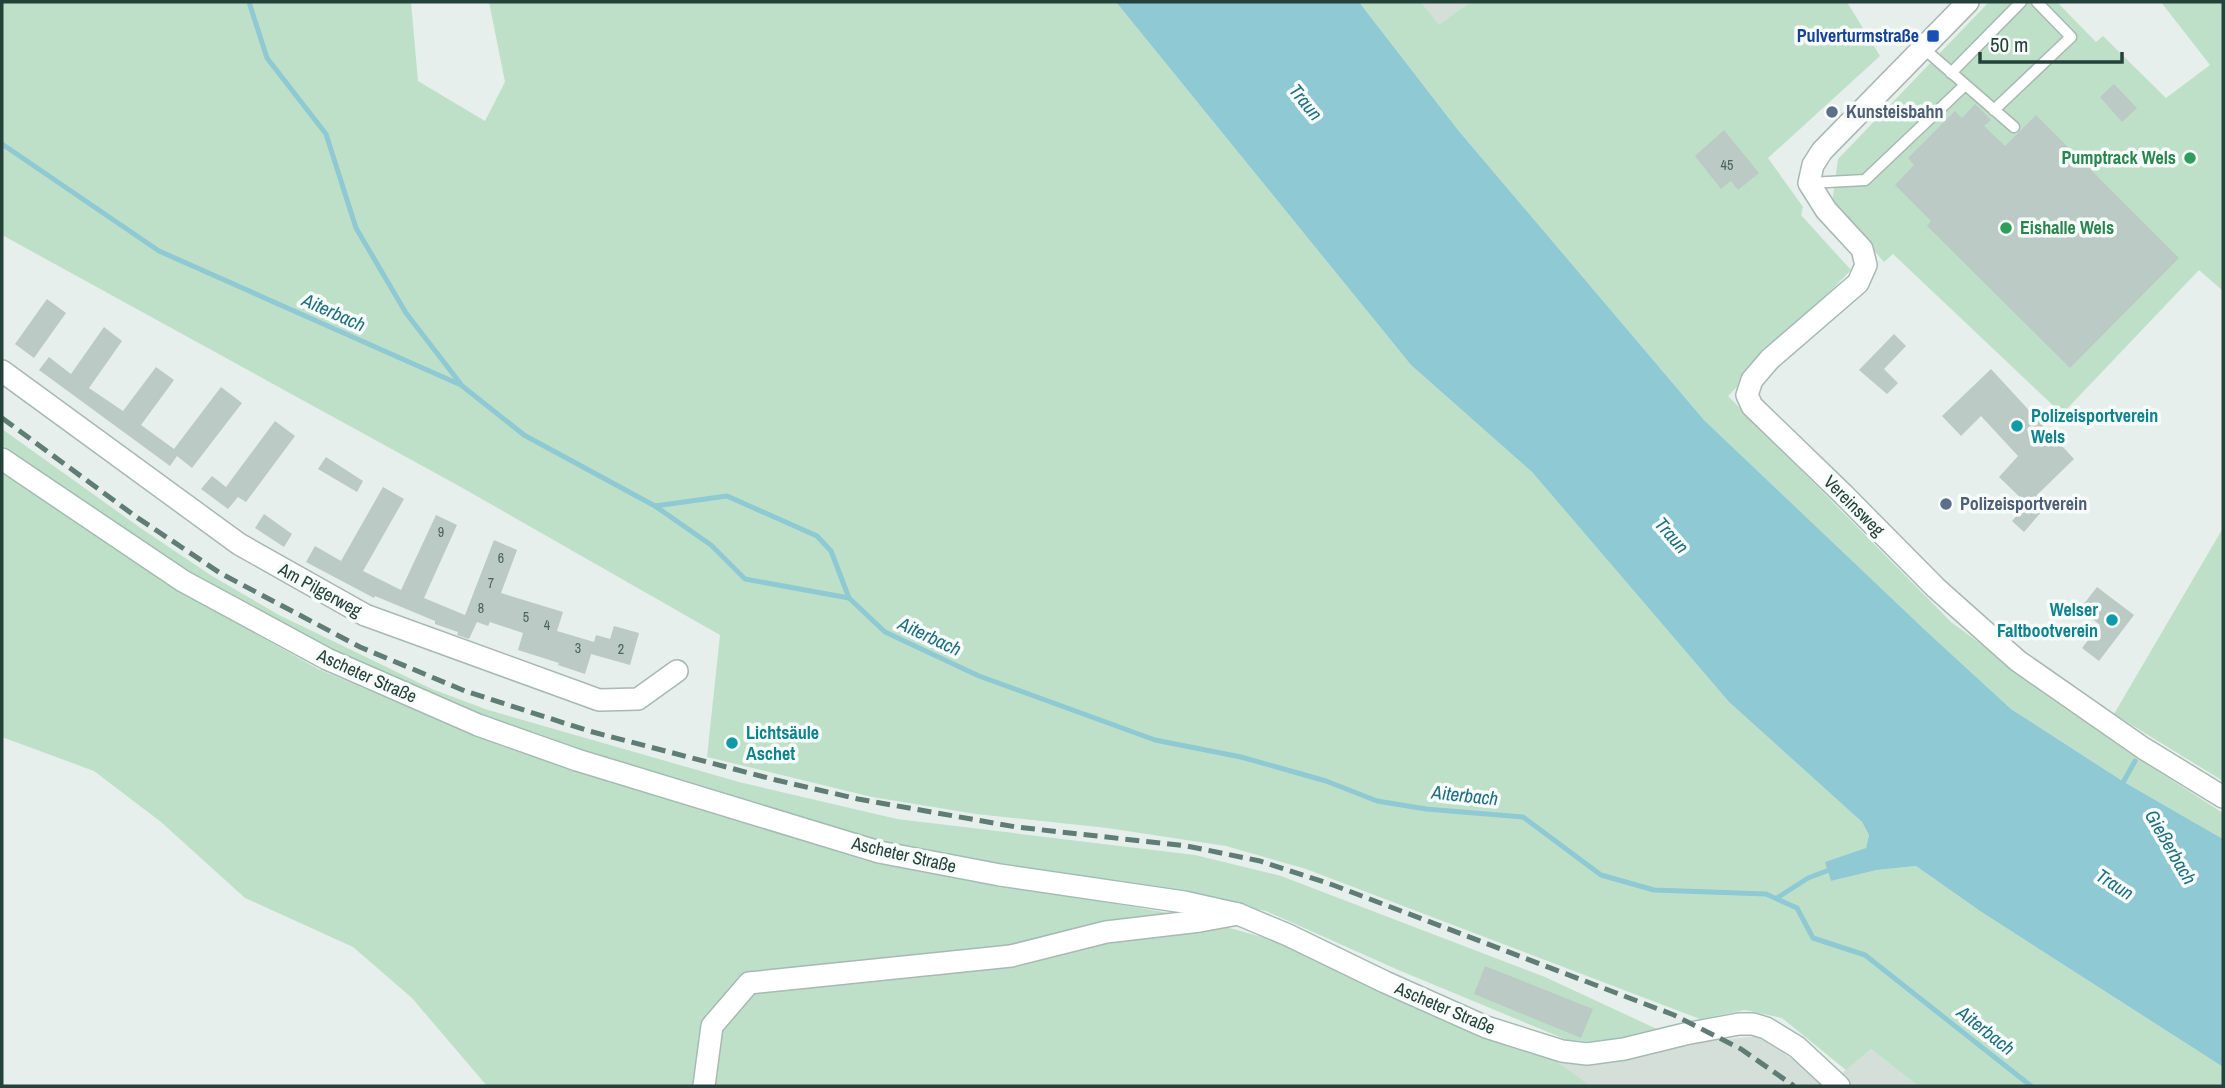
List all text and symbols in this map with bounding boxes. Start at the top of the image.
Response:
scale bar [1980,21,2122,65]
place label: Pulverturmstraße [1797,23,1919,48]
marker: Pulverturmstraße [1925,28,1941,44]
text: 50 m [1990,30,2028,59]
water label: Traun [1283,78,1329,126]
place label: Kunsteisbahn [1846,99,1944,124]
marker: Kunsteisbahn [1824,104,1840,120]
place label: Pumptrack Wels [2061,145,2176,170]
marker: Pumptrack Wels [2182,150,2198,166]
house number: 45 [1721,156,1733,174]
place label: Eishalle Wels [2020,215,2114,240]
marker: Eishalle Wels [1998,220,2014,236]
water label: Aiterbach [297,286,370,337]
place label: Polizeisportverein Wels [2031,403,2158,449]
marker: Polizeisportverein Wels [2009,418,2025,434]
street label: Vereinsweg [1818,470,1891,542]
place label: Polizeisportverein [1960,491,2087,516]
marker: Polizeisportverein [1938,496,1954,512]
water label: Traun [1649,511,1695,559]
house number: 9 [438,523,444,541]
house number: 6 [498,549,504,567]
street label: Am Pilgerweg [273,556,367,623]
house number: 7 [488,574,494,592]
place label: Welser Faltbootverein [1997,597,2098,643]
house number: 8 [478,599,484,617]
house number: 5 [523,608,529,626]
water label: Aiterbach [893,610,966,662]
marker: Welser Faltbootverein [2104,612,2120,628]
house number: 4 [544,616,551,634]
house number: 3 [575,639,581,657]
house number: 2 [618,640,624,658]
street label: Ascheter Straße [312,642,421,709]
place label: Lichtsäule Aschet [746,720,819,766]
marker: Lichtsäule Aschet [724,735,740,751]
water label: Aiterbach [1429,778,1500,811]
water label: Gießerbach [2139,805,2203,889]
street label: Ascheter Straße [848,830,959,879]
water label: Traun [2091,862,2139,906]
street label: Ascheter Straße [1390,975,1499,1040]
water label: Aiterbach [1951,999,2020,1061]

